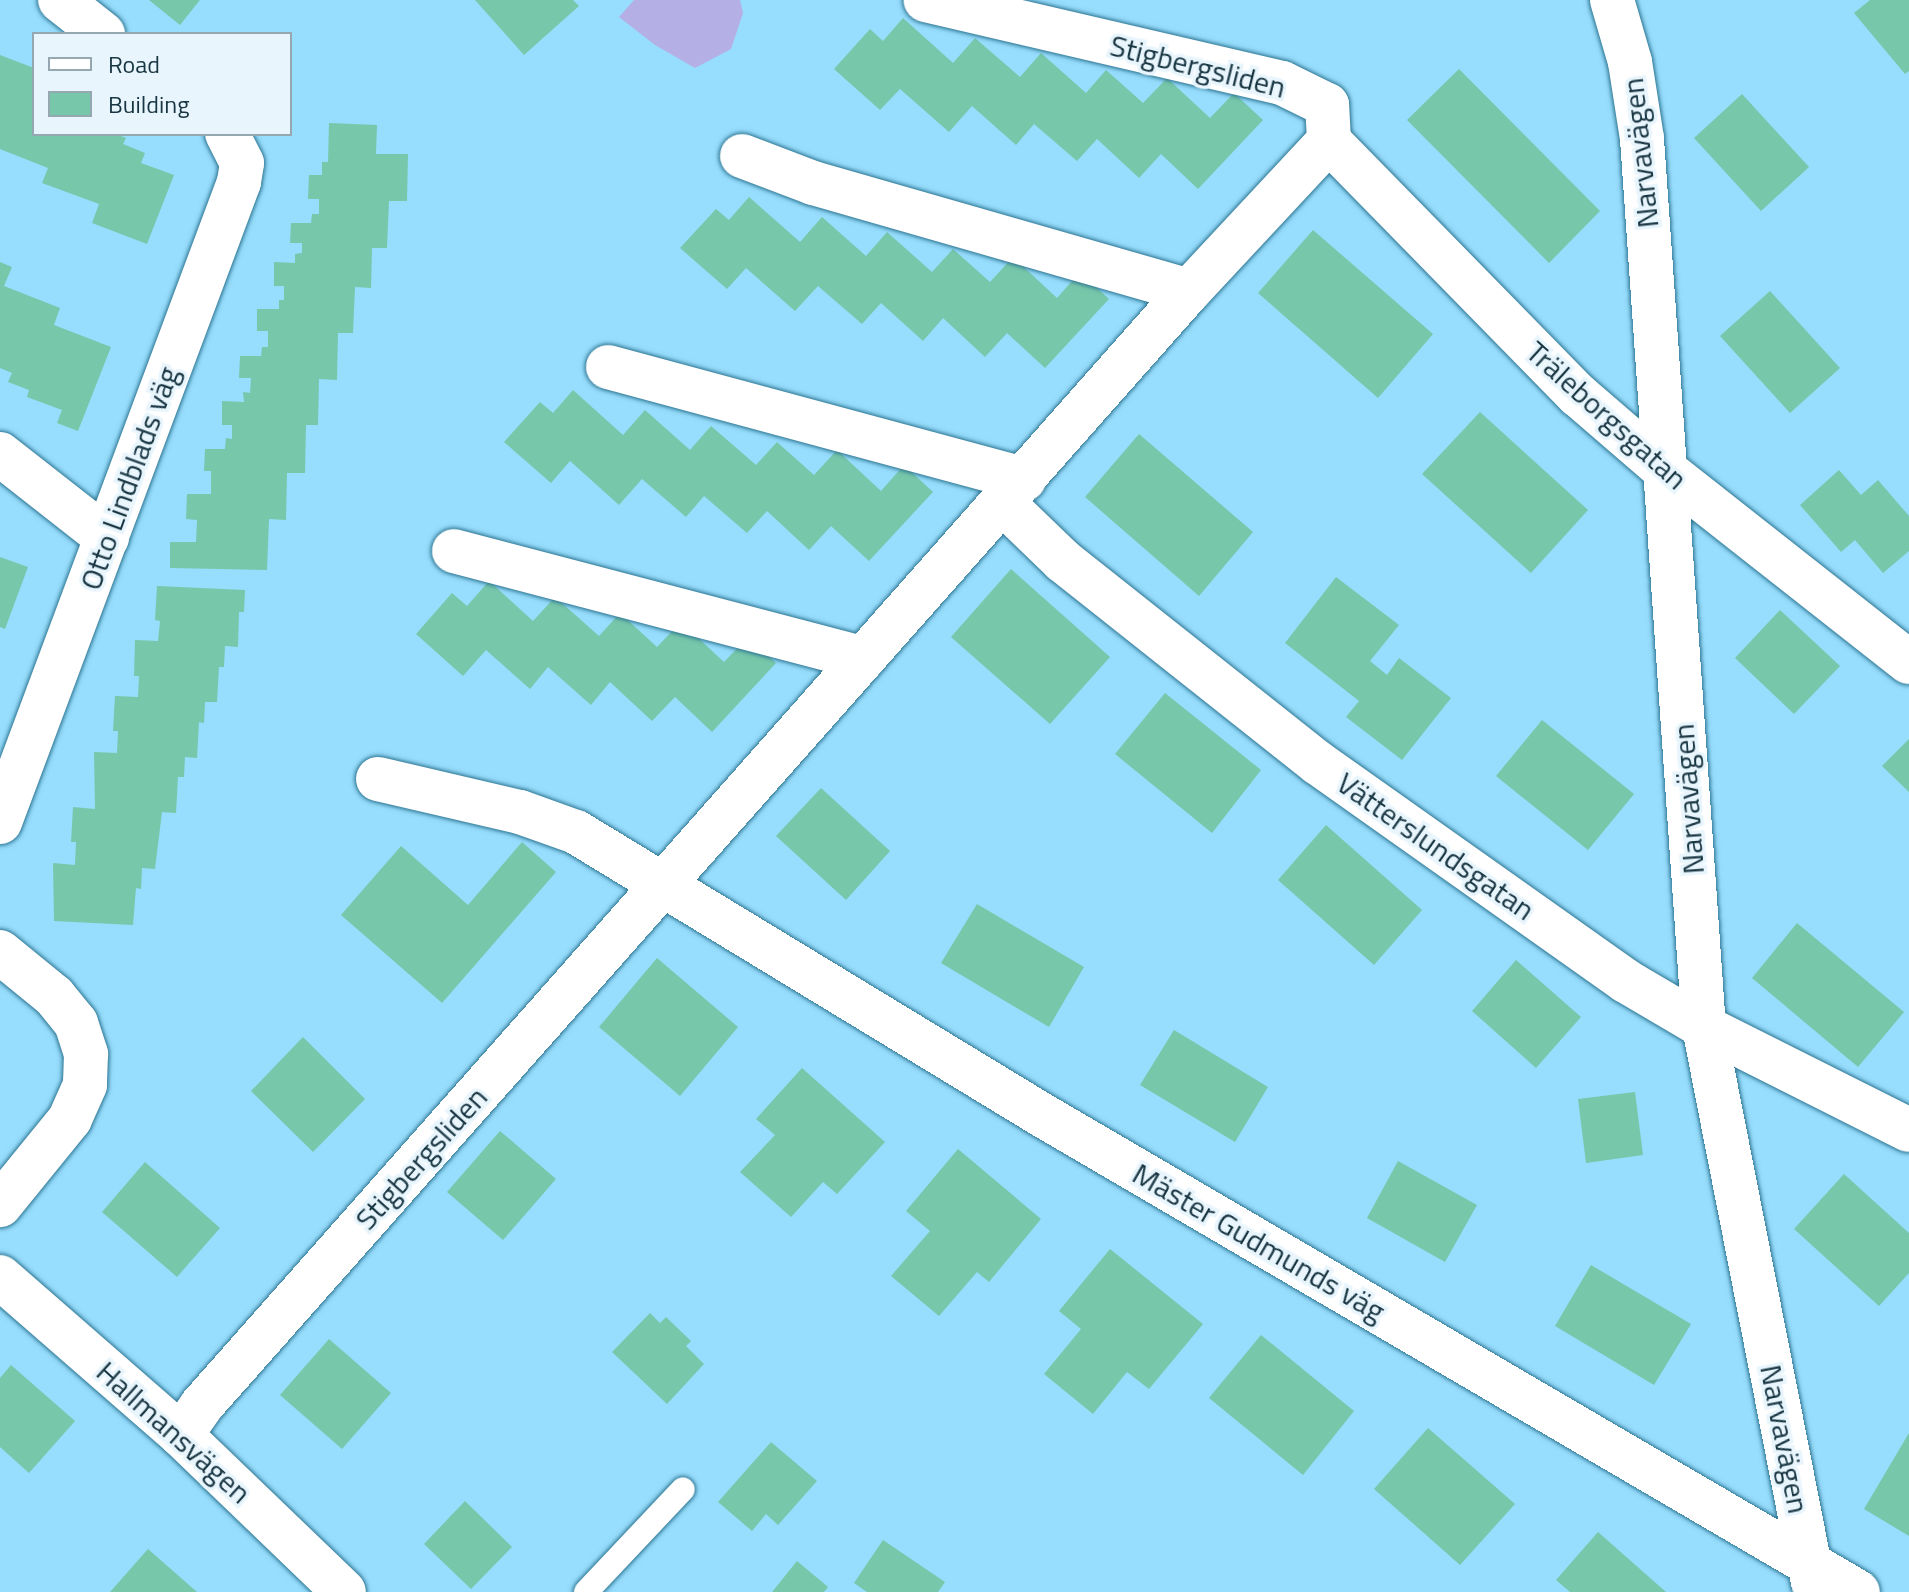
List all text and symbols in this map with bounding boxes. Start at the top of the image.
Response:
street label: Stigbergsliden [1107,27,1289,105]
legend [32,32,292,136]
text: Road [108,46,160,82]
street label: Narvavägen [1614,76,1666,230]
text: Building [108,86,190,122]
street label: Träleborgsgatan [1519,333,1695,497]
street label: Otto Lindblads väg [72,361,186,595]
street label: Narvavägen [1665,723,1711,875]
street label: Vätterslundsgatan [1330,764,1542,928]
street label: Stigbergsliden [348,1079,494,1237]
street label: Mäster Gudmunds väg [1126,1155,1392,1329]
street label: Hallmansvägen [89,1353,259,1511]
street label: Narvavägen [1753,1362,1817,1516]

